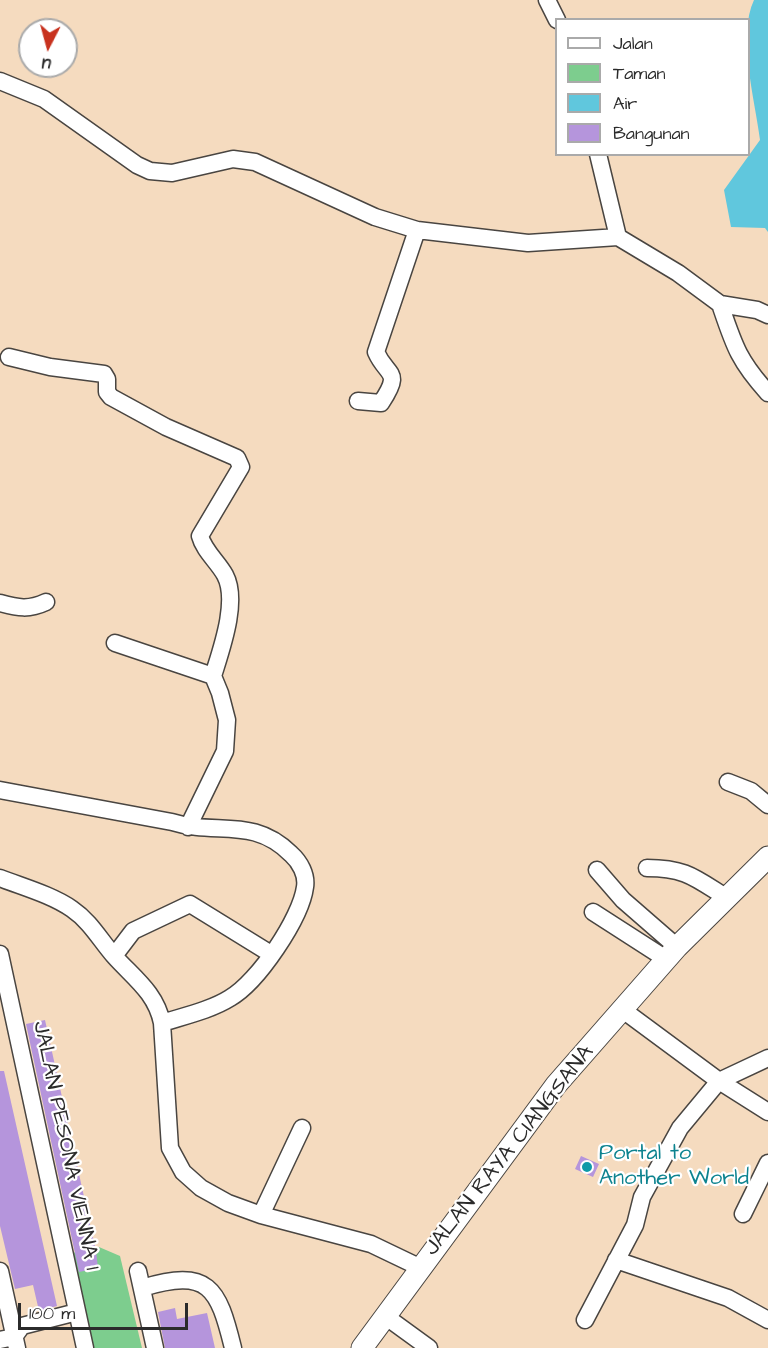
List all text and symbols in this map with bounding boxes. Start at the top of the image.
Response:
north arrow [18,18,78,78]
legend [555,18,750,156]
text: Jalan [613,31,653,56]
text: U [41,53,52,75]
text: Taman [613,61,666,86]
text: Air [613,91,637,116]
text: Bangunan [613,121,690,146]
street label: JALAN PESONA VIENNA 1 [26,1019,104,1273]
street label: JALAN RAYA CIANGSANA [419,1040,601,1262]
place label: Portal to Another World [599,1141,749,1192]
marker: Portal to Another World [580,1160,594,1174]
scale bar [21,1291,190,1329]
text: 100 m [29,1301,75,1326]

